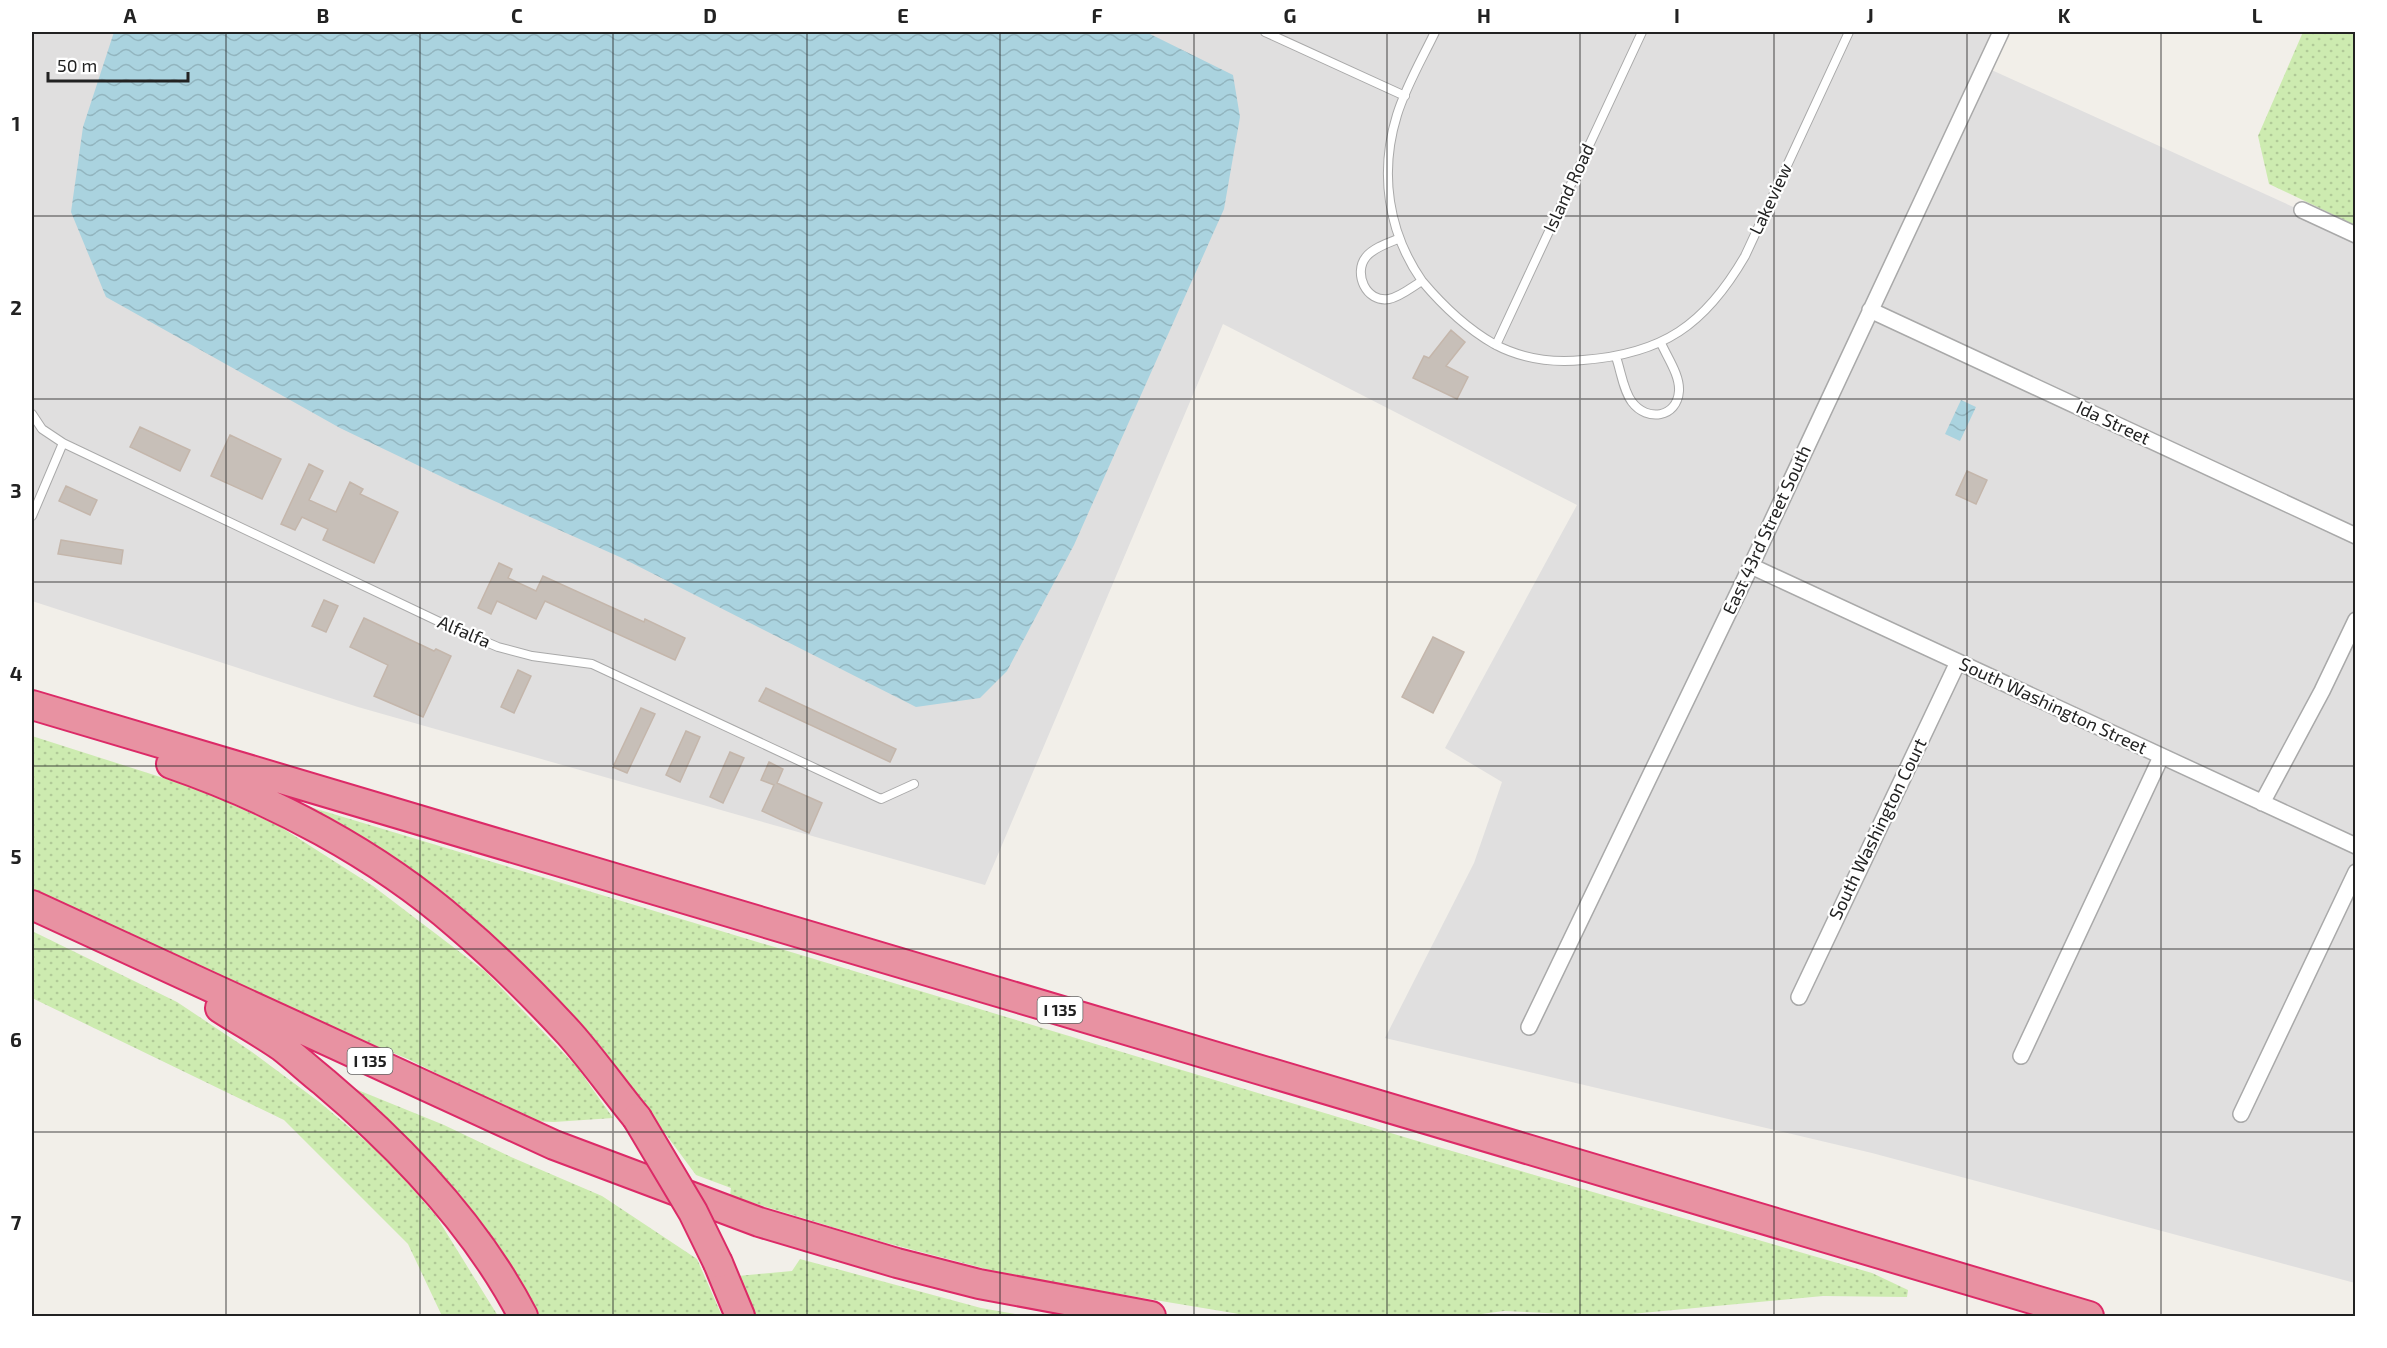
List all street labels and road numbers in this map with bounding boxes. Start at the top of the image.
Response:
street label: Island Road [1538,140,1598,235]
street label: Lakeview [1744,159,1796,238]
street label: Ida Street [2073,395,2154,449]
street label: East 43rd Street South [1717,441,1815,618]
street label: Alfalfa [435,610,494,652]
street label: South Washington Street [1956,652,2151,758]
street label: South Washington Court [1824,734,1931,923]
road number: I 135 [1038,997,1082,1023]
road number: I 135 [348,1048,392,1074]

